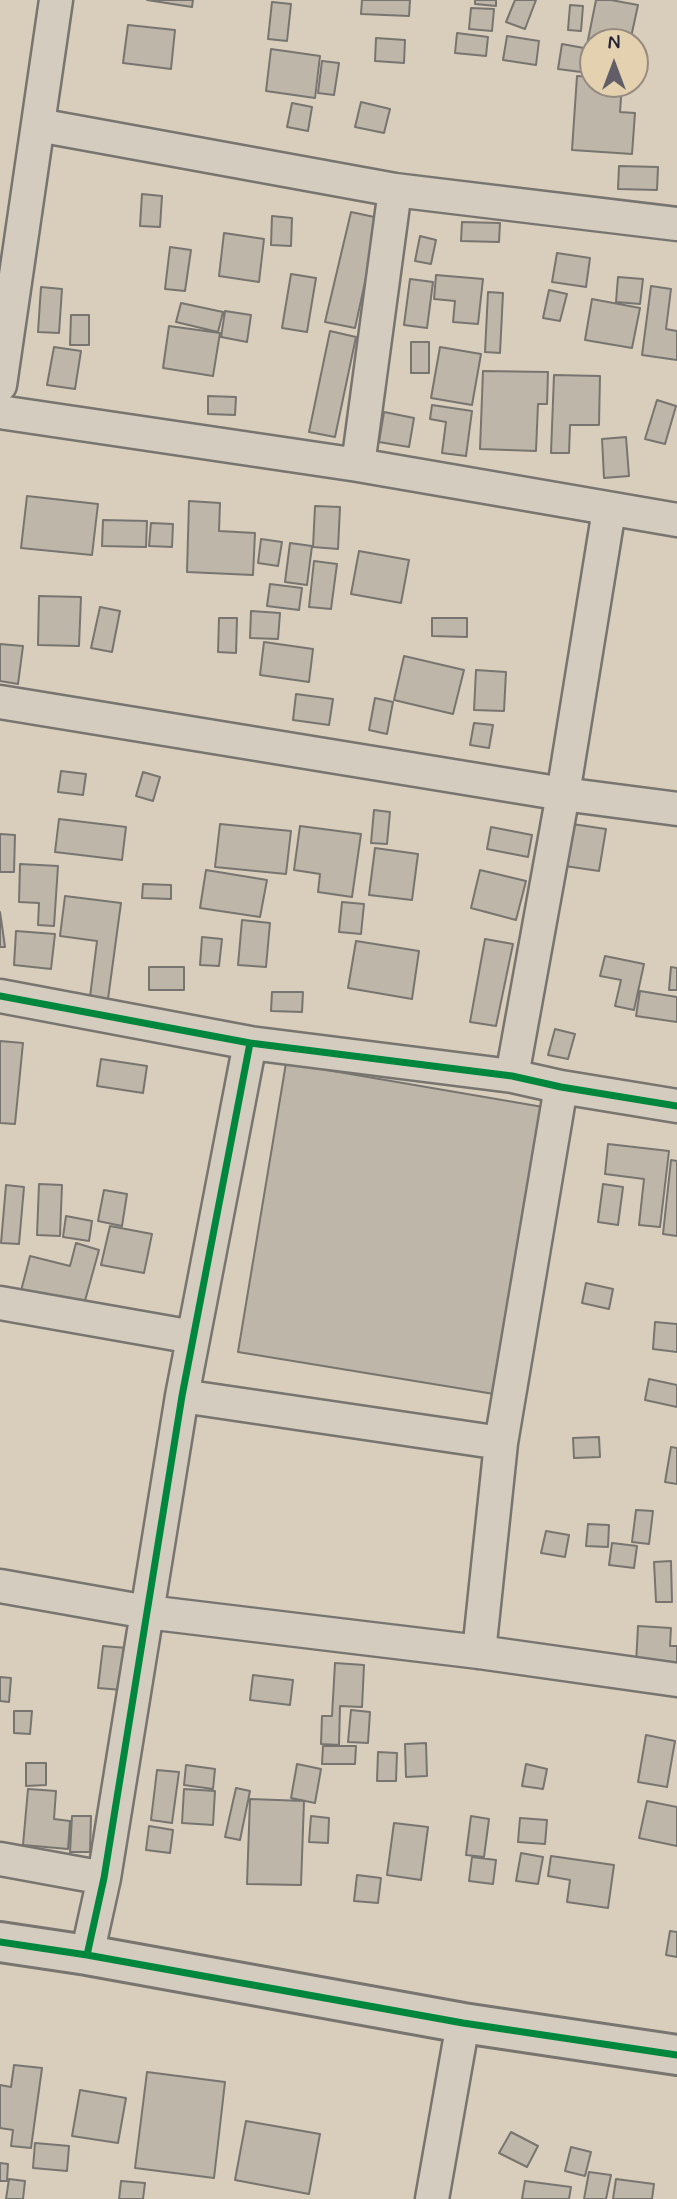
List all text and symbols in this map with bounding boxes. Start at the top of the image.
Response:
north arrow [579,28,649,98]
text: N [608,31,620,56]

